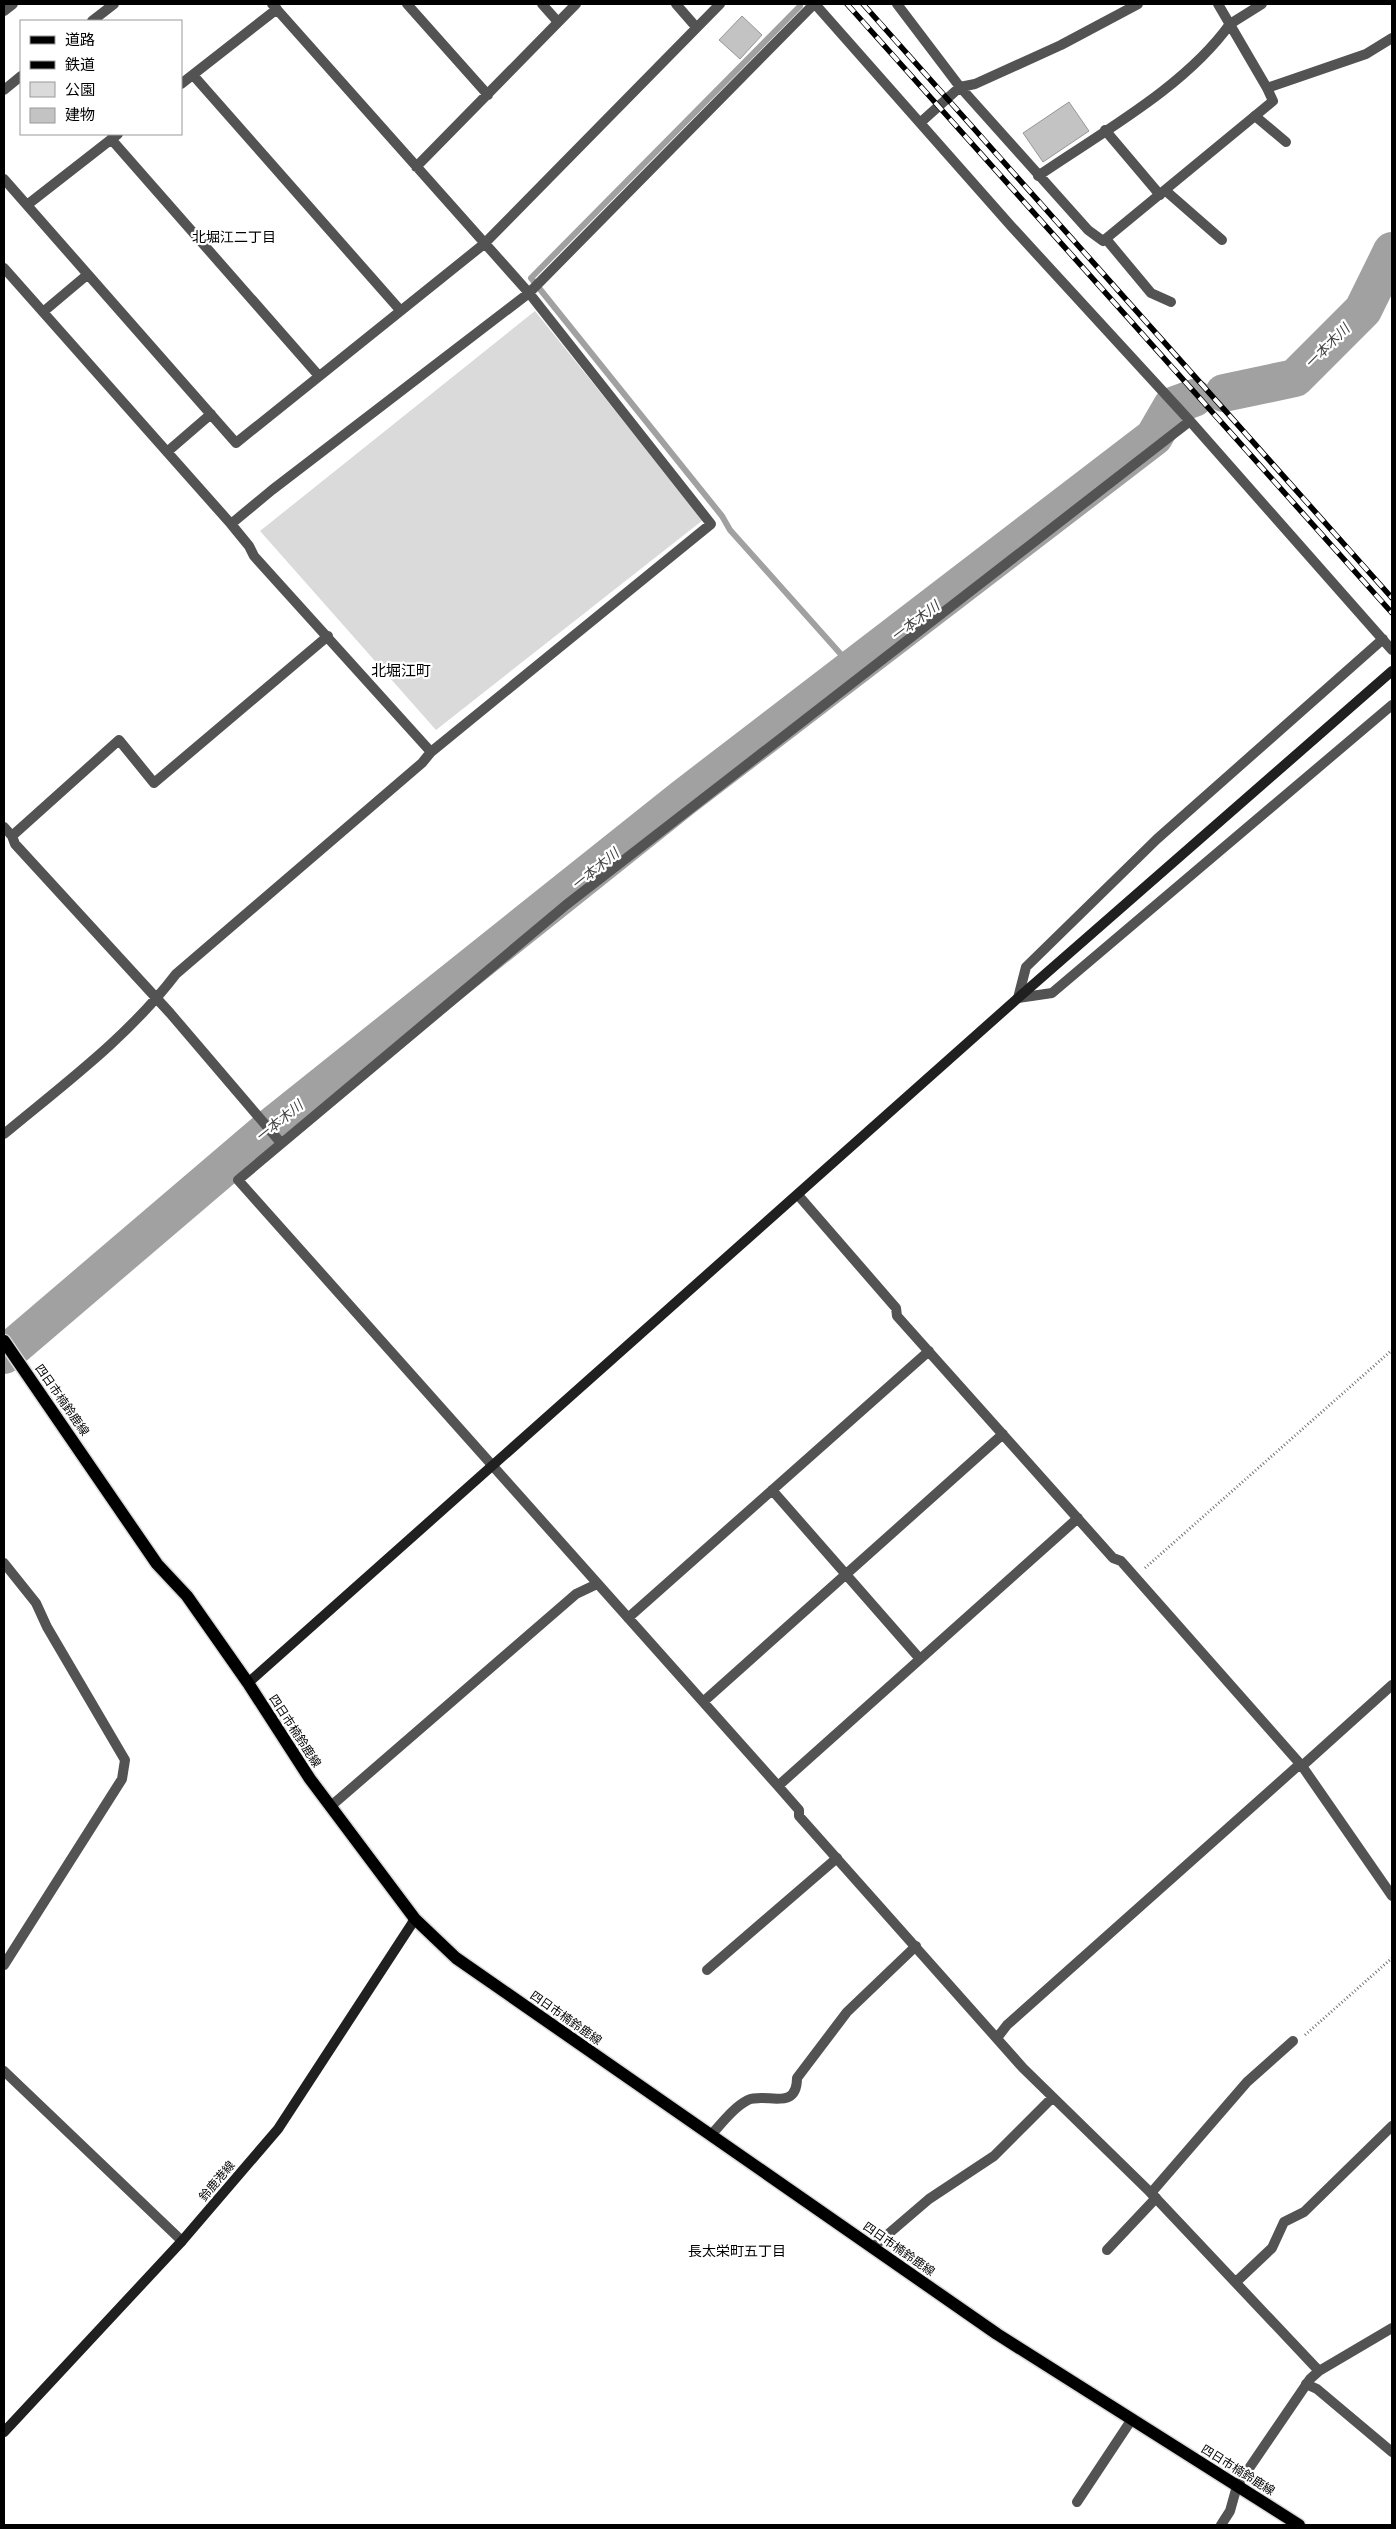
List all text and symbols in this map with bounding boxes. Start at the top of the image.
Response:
legend [20,20,182,135]
text: 道路 [65,31,95,49]
text: 鉄道 [65,56,95,74]
text: 公園 [65,81,95,99]
text: 建物 [65,106,95,124]
district label: 北堀江二丁目 [192,229,276,246]
water label: 一本木川 [1302,319,1355,372]
water label: 一本木川 [888,597,944,645]
district label: 北堀江町 [371,662,431,680]
water label: 一本木川 [568,844,624,894]
water label: 一本木川 [252,1096,308,1146]
street label: 四日市楠鈴鹿線 [31,1362,92,1439]
street label: 四日市楠鈴鹿線 [265,1692,324,1771]
street label: 四日市楠鈴鹿線 [527,1988,604,2049]
street label: 鈴鹿港線 [196,2158,239,2205]
street label: 四日市楠鈴鹿線 [860,2219,937,2280]
district label: 長太栄町五丁目 [688,2243,786,2260]
street label: 四日市楠鈴鹿線 [1198,2442,1277,2499]

